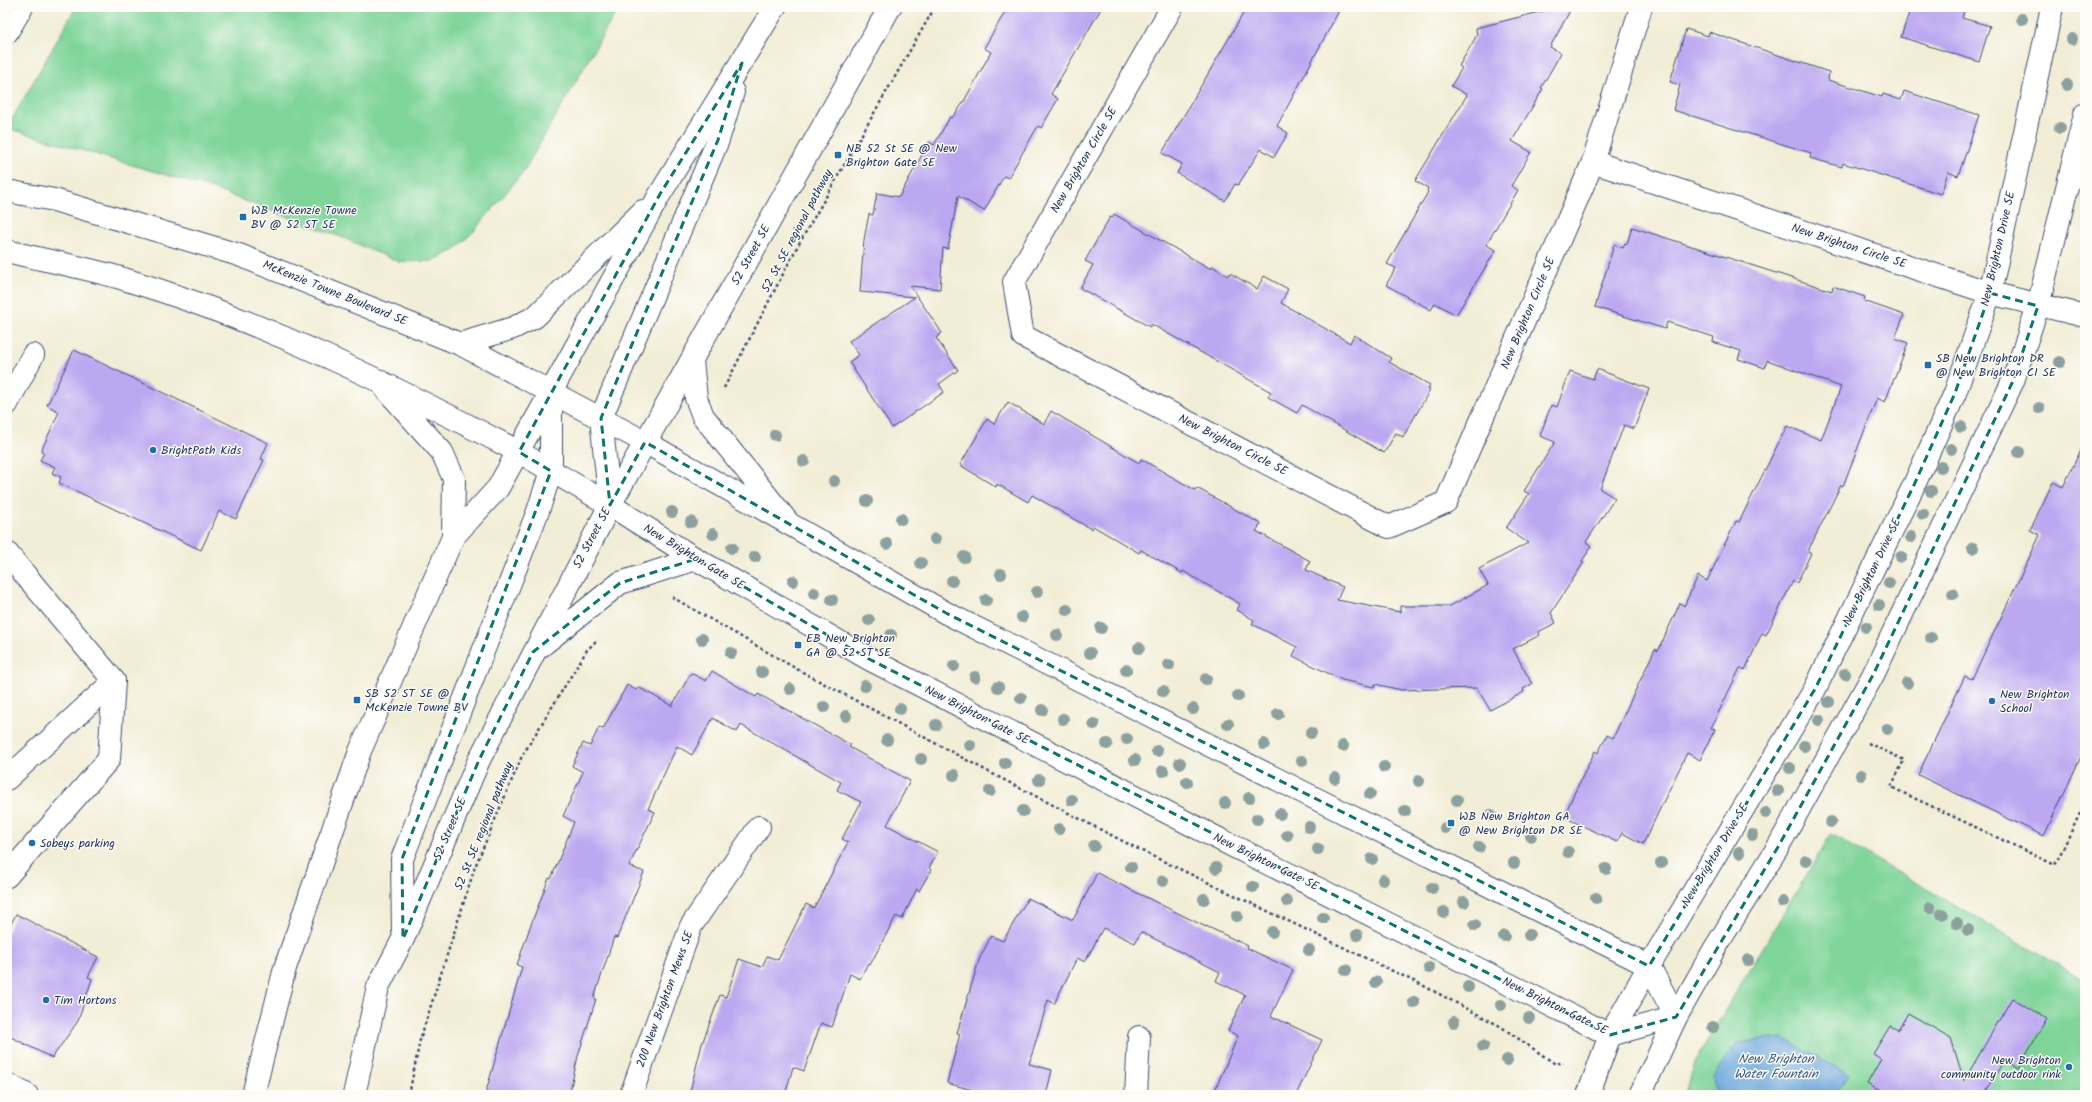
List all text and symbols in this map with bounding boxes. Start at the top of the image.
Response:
street label: New Brighton Circle SE [1046,102,1123,217]
place label: NB 52 St SE @ New Brighton Gate SE [846,139,958,172]
marker: NB 52 St SE @ New Brighton Gate SE [833,150,843,160]
street label: 52 St SE regional pathway [756,166,838,296]
street label: New Brighton Drive SE [1976,189,2021,308]
place label: WB McKenzie Towne BV @ 52 ST SE [251,201,357,234]
marker: WB McKenzie Towne BV @ 52 ST SE [238,212,248,222]
street label: New Brighton Circle SE [1789,218,1910,274]
street label: 52 Street SE [726,220,776,289]
street label: New Brighton Circle SE [1496,253,1561,372]
street label: McKenzie Towne Boulevard SE [260,255,411,331]
place label: SB New Brighton DR @ New Brighton CI SE [1936,349,2057,382]
marker: SB New Brighton DR @ New Brighton CI SE [1923,360,1933,370]
street label: New Brighton Circle SE [1175,409,1292,481]
place label: BrightPath Kids [161,441,241,460]
marker: BrightPath Kids [148,445,158,455]
street label: 52 Street SE [568,503,617,572]
street label: New Brighton Drive SE [1838,514,1907,629]
street label: New Brighton Gate SE [640,519,749,595]
place label: EB New Brighton GA @ 52 ST SE [806,629,895,662]
marker: EB New Brighton GA @ 52 ST SE [793,640,803,650]
street label: New Brighton Gate SE [921,680,1034,750]
place label: SB 52 ST SE @ McKenzie Towne BV [365,684,469,717]
place label: New Brighton School [2000,685,2070,718]
marker: SB 52 ST SE @ McKenzie Towne BV [352,695,362,705]
marker: New Brighton School [1987,696,1997,706]
street label: 52 St SE regional pathway [449,759,519,893]
street label: 52 Street SE [428,794,472,863]
street label: New Brighton Drive SE [1677,799,1754,910]
place label: WB New Brighton GA @ New Brighton DR SE [1459,807,1584,840]
marker: WB New Brighton GA @ New Brighton DR SE [1446,818,1456,828]
street label: New Brighton Gate SE [1210,828,1323,896]
place label: Sobeys parking [40,834,115,853]
marker: Sobeys parking [27,838,37,848]
street label: 200 New Brighton Mews SE [631,927,699,1070]
street label: New Brighton Gate SE [1499,972,1612,1040]
place label: Tim Hortons [54,991,117,1010]
marker: Tim Hortons [41,995,51,1005]
water label: New Brighton Water Fountain [1734,1049,1819,1085]
place label: New Brighton community outdoor rink [1941,1051,2061,1084]
marker: New Brighton community outdoor rink [2064,1062,2074,1072]

